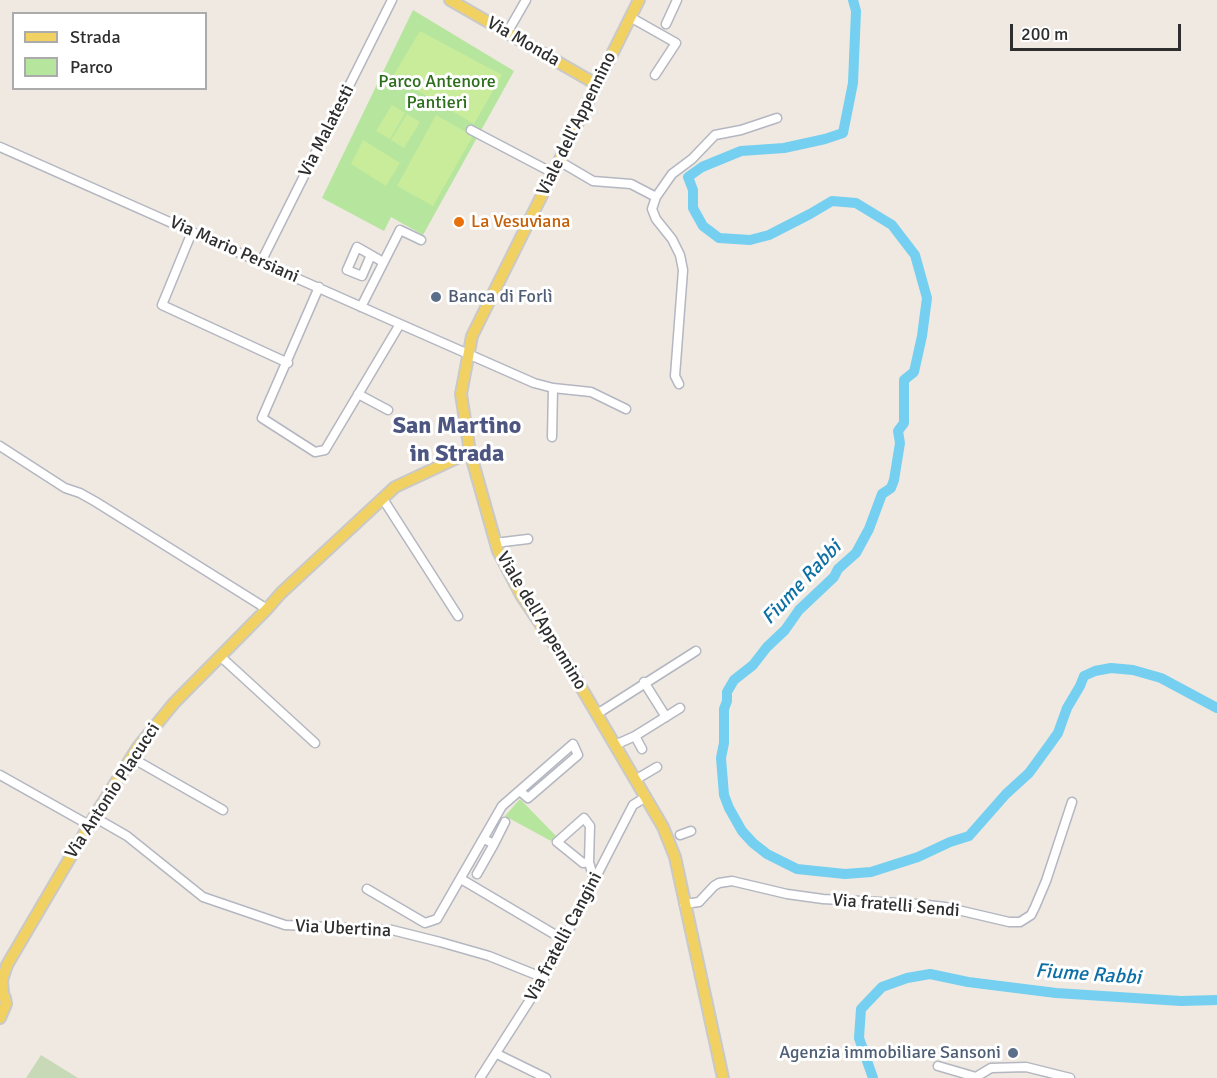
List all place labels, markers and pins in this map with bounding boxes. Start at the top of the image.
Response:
place label: La Vesuviana [471,211,570,233]
marker: La Vesuviana [452,215,466,229]
place label: Banca di Forlì [448,286,553,308]
marker: Banca di Forlì [429,290,443,304]
place label: Agenzia immobiliare Sansoni [779,1042,1001,1064]
marker: Agenzia immobiliare Sansoni [1006,1046,1020,1060]

